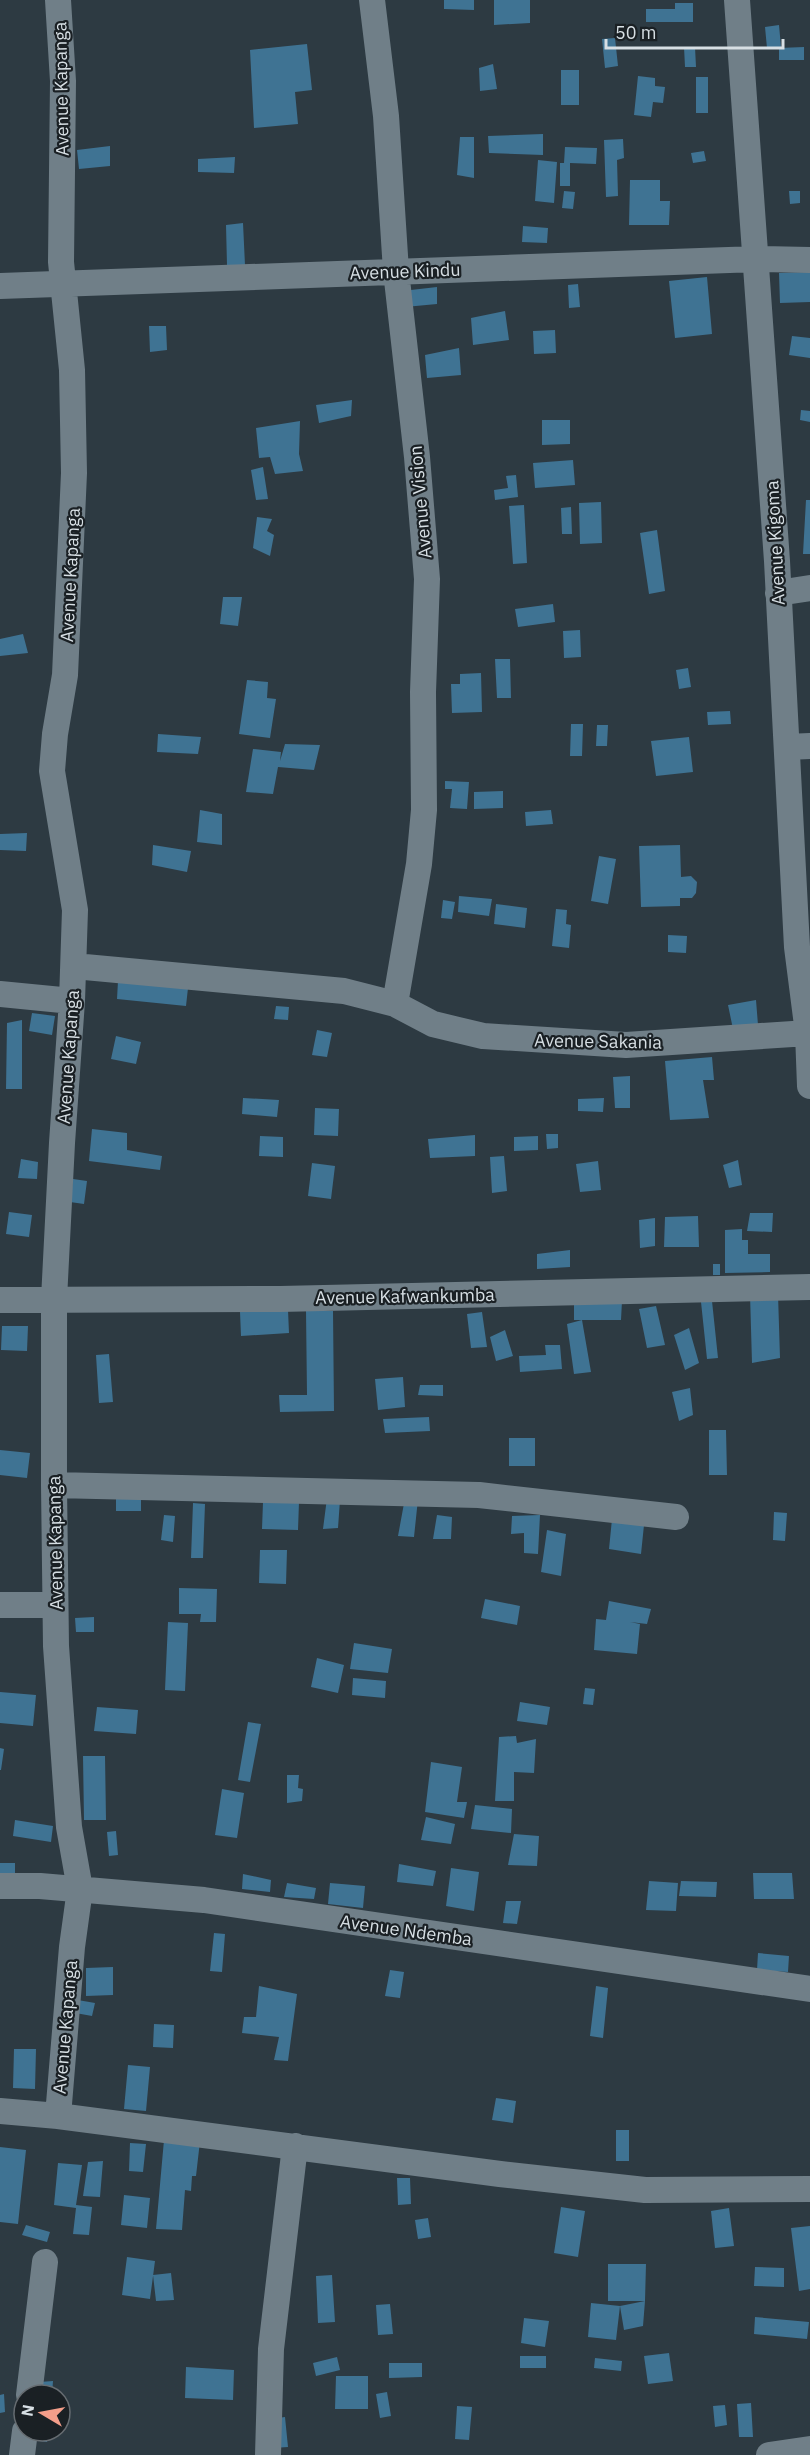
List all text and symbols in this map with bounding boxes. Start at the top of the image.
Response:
scale bar [606,12,783,50]
street label: Avenue Kapanga [48,21,74,156]
text: 50 m [615,21,657,44]
street label: Avenue Kindu [349,258,461,284]
street label: Avenue Vision [404,445,436,559]
street label: Avenue Kigoma [760,480,790,606]
street label: Avenue Kapanga [55,507,85,643]
street label: Avenue Kapanga [52,989,84,1125]
street label: Avenue Sakania [534,1028,662,1054]
street label: Avenue Kafwankumba [315,1283,495,1309]
street label: Avenue Kapanga [42,1475,68,1610]
street label: Avenue Ndemba [338,1909,474,1951]
street label: Avenue Kapanga [48,1959,82,2095]
north arrow [12,2383,72,2443]
text: N [16,2403,38,2418]

